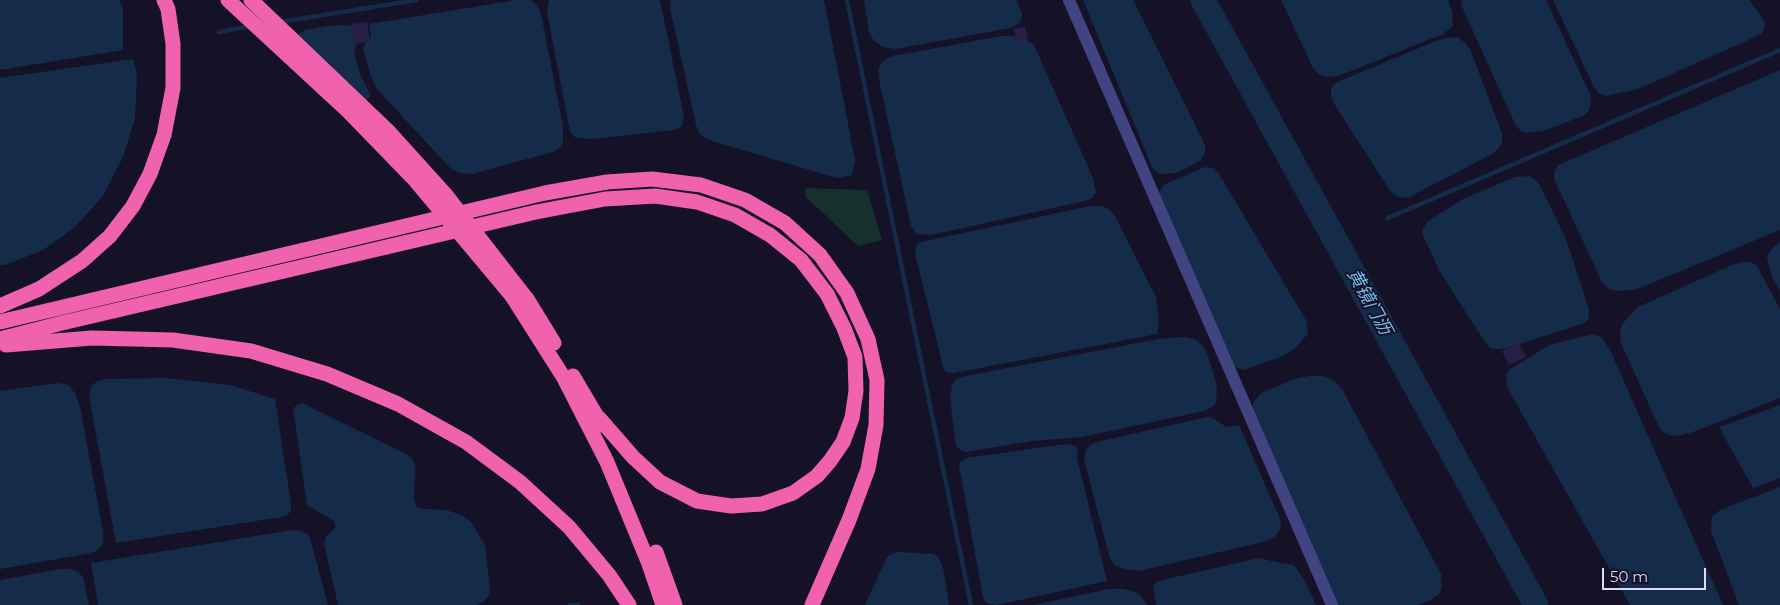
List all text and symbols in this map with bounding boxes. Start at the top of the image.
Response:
water label: 黄镜门沥 [1342,265,1396,339]
scale bar [1605,558,1709,590]
text: 50 m [1610,567,1648,586]

